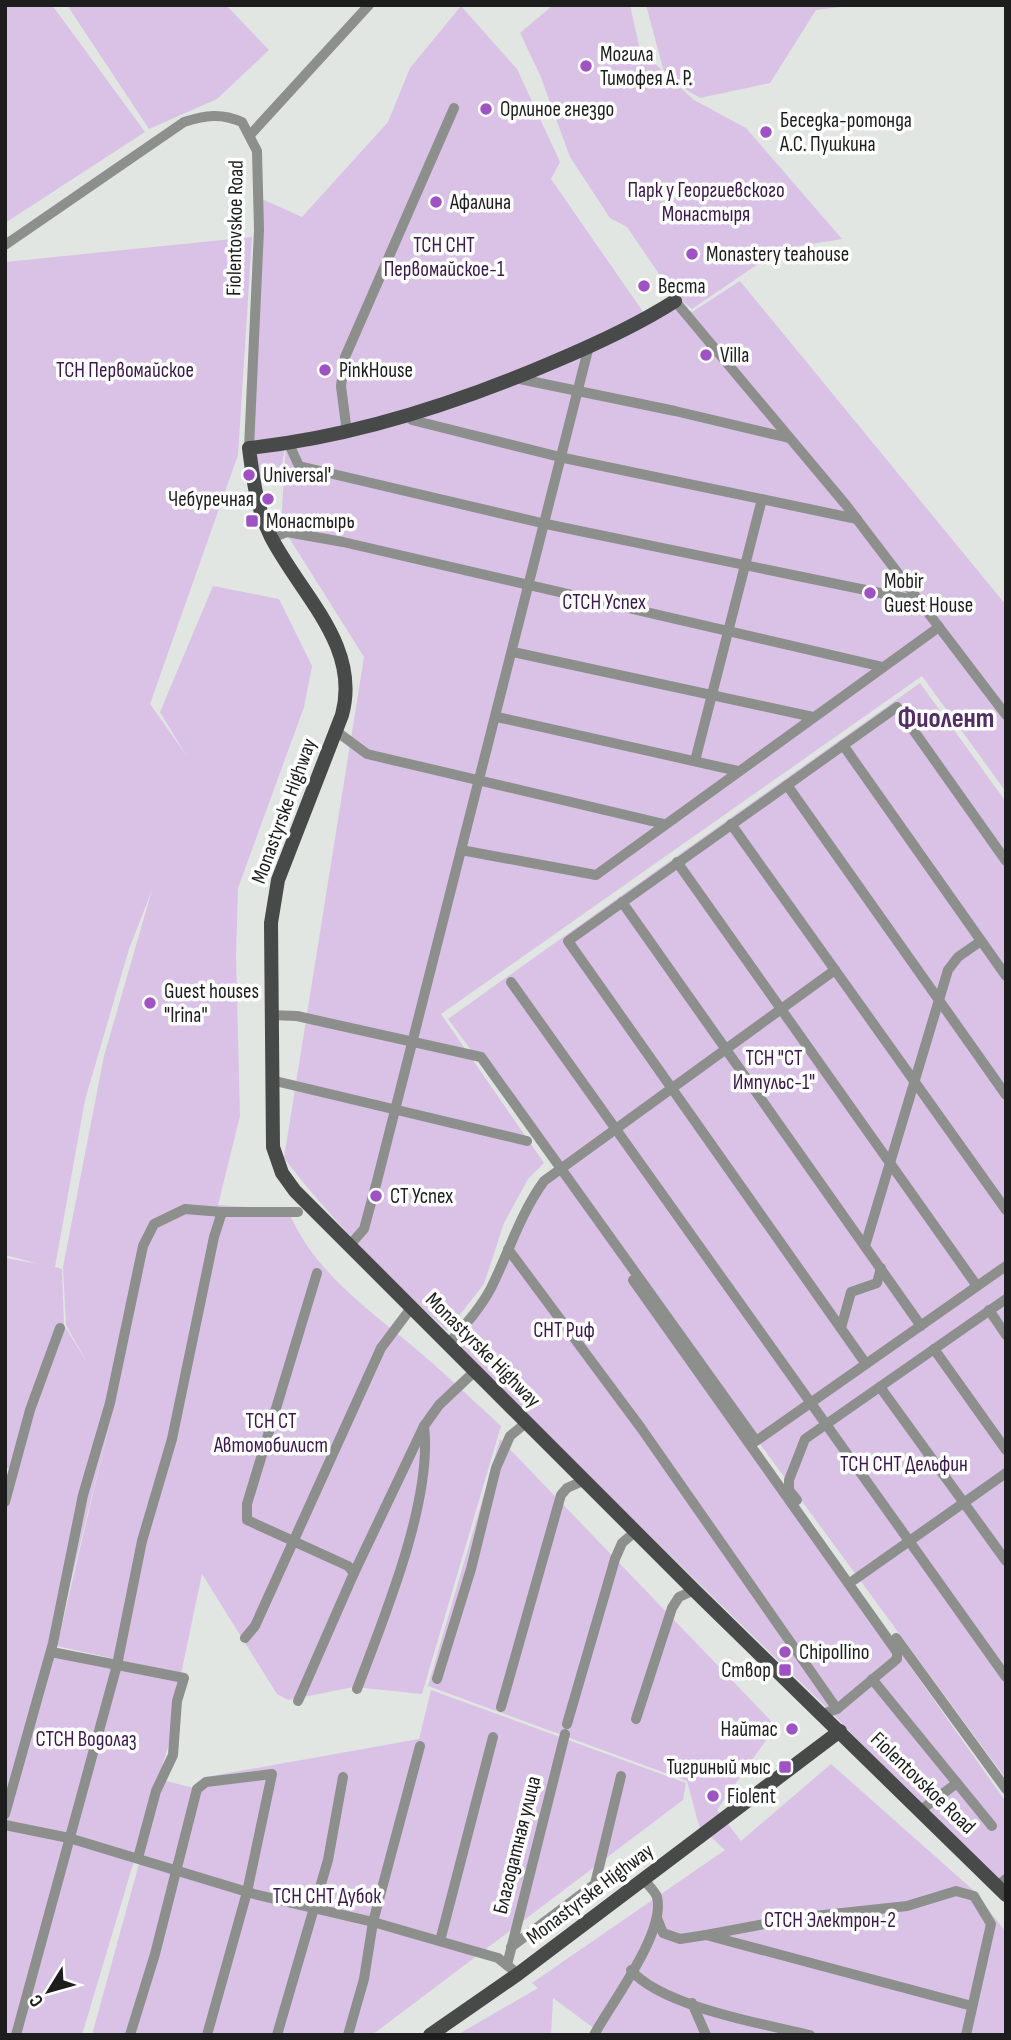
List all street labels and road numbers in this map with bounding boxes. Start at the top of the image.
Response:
street label: Fiolentovskoe Road [221,160,249,296]
street label: Monastyrske Highway [246,735,322,887]
street label: Monastyrske Highway [420,1287,546,1413]
street label: Fiolentovskoe Road [865,1727,981,1839]
street label: Благодатная улица [488,1774,546,1916]
street label: Monastyrske Highway [522,1838,658,1950]

